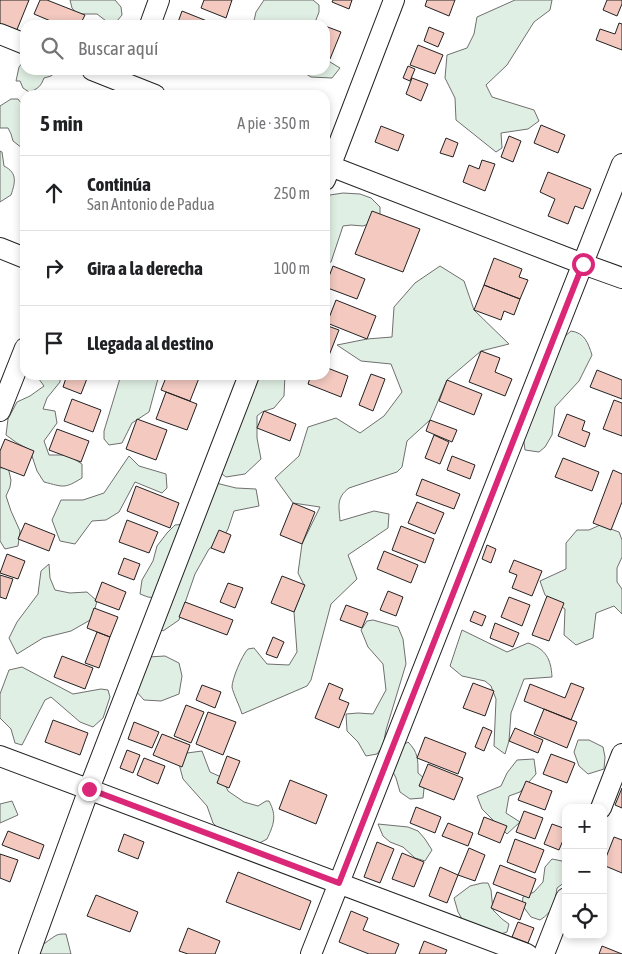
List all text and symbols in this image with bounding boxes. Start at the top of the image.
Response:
search box [20,20,330,75]
icon: search [38,34,66,62]
text: Buscar aquí [78,37,158,59]
text: 5 min [40,111,83,135]
text: A pie · 350 m [237,114,310,132]
text: Continúa [87,173,151,195]
icon: ahead [40,179,68,207]
text: 250 m [274,184,310,202]
text: San Antonio de Padua [87,195,215,213]
route start [572,253,595,276]
icon: right [40,254,68,282]
text: Gira a la derecha [87,257,203,279]
text: 100 m [274,259,310,277]
icon: arrive [40,329,68,357]
text: Llegada al destino [87,332,214,354]
route end [78,778,101,801]
map controls [562,804,607,939]
button: + [562,804,607,849]
button: − [562,849,607,894]
button: locate [562,894,607,939]

